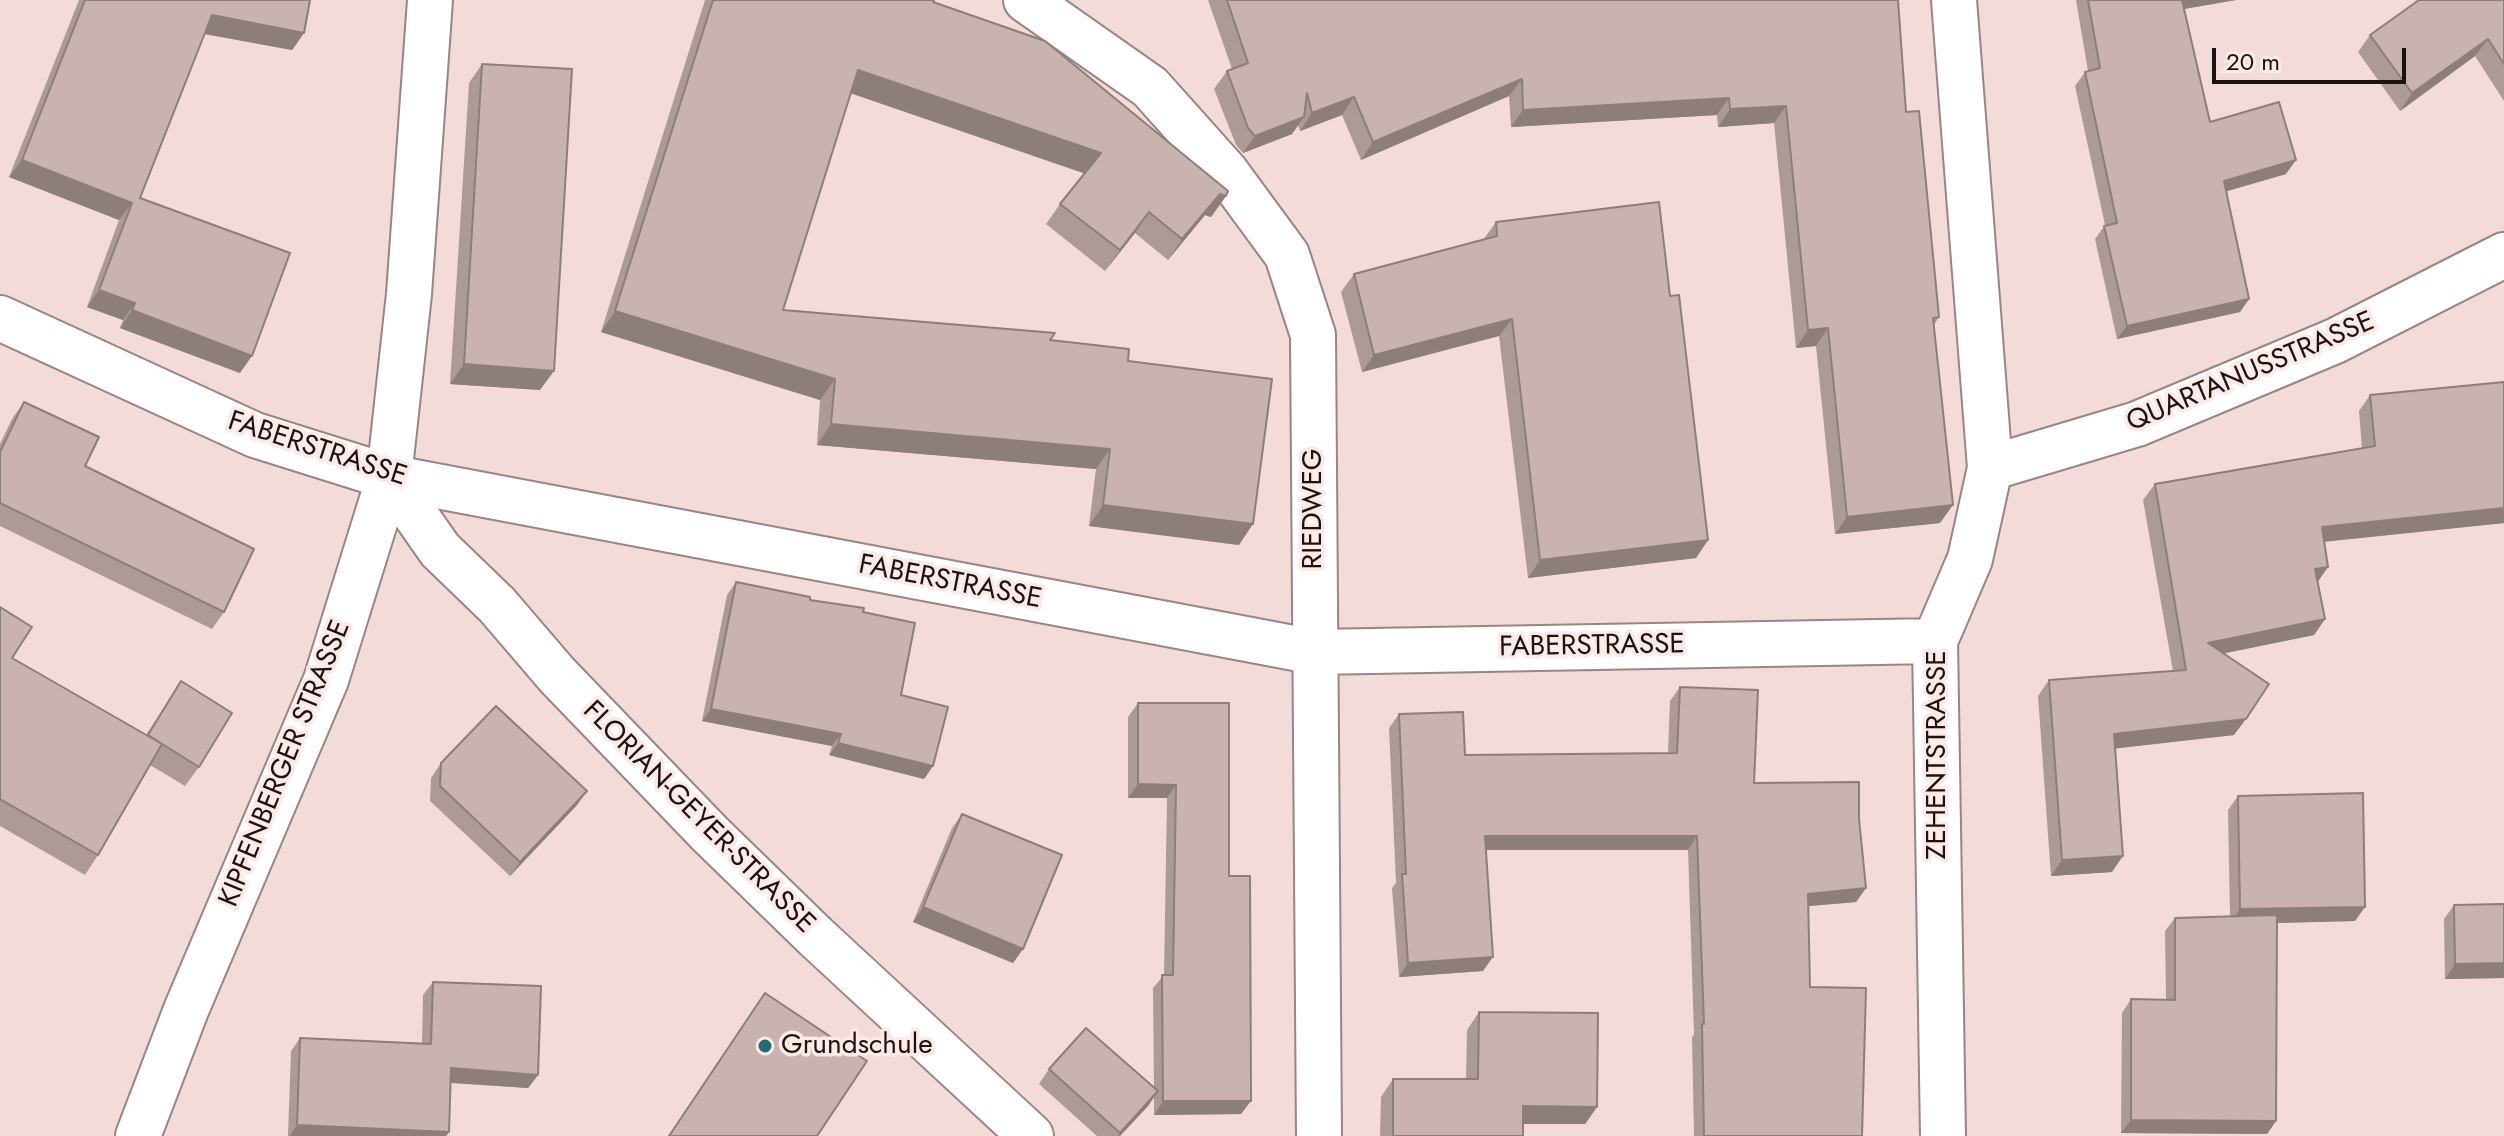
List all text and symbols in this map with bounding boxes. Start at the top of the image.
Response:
scale bar [2216,32,2410,82]
text: 20 m [2226,44,2280,79]
street label: QUARTANUSSTRASSE [2122,306,2380,440]
street label: FABERSTRASSE [223,405,411,495]
street label: RIEDWEG [1297,449,1331,569]
street label: FABERSTRASSE [856,549,1044,617]
street label: KIPFENBERGER STRASSE [213,616,359,912]
street label: FABERSTRASSE [1499,629,1685,665]
street label: ZEHENTSTRASSE [1921,650,1955,860]
street label: FLORIAN-GEYER-STRASSE [575,695,821,941]
place label: Grundschule [781,1029,933,1063]
marker: Grundschule [756,1037,774,1055]

